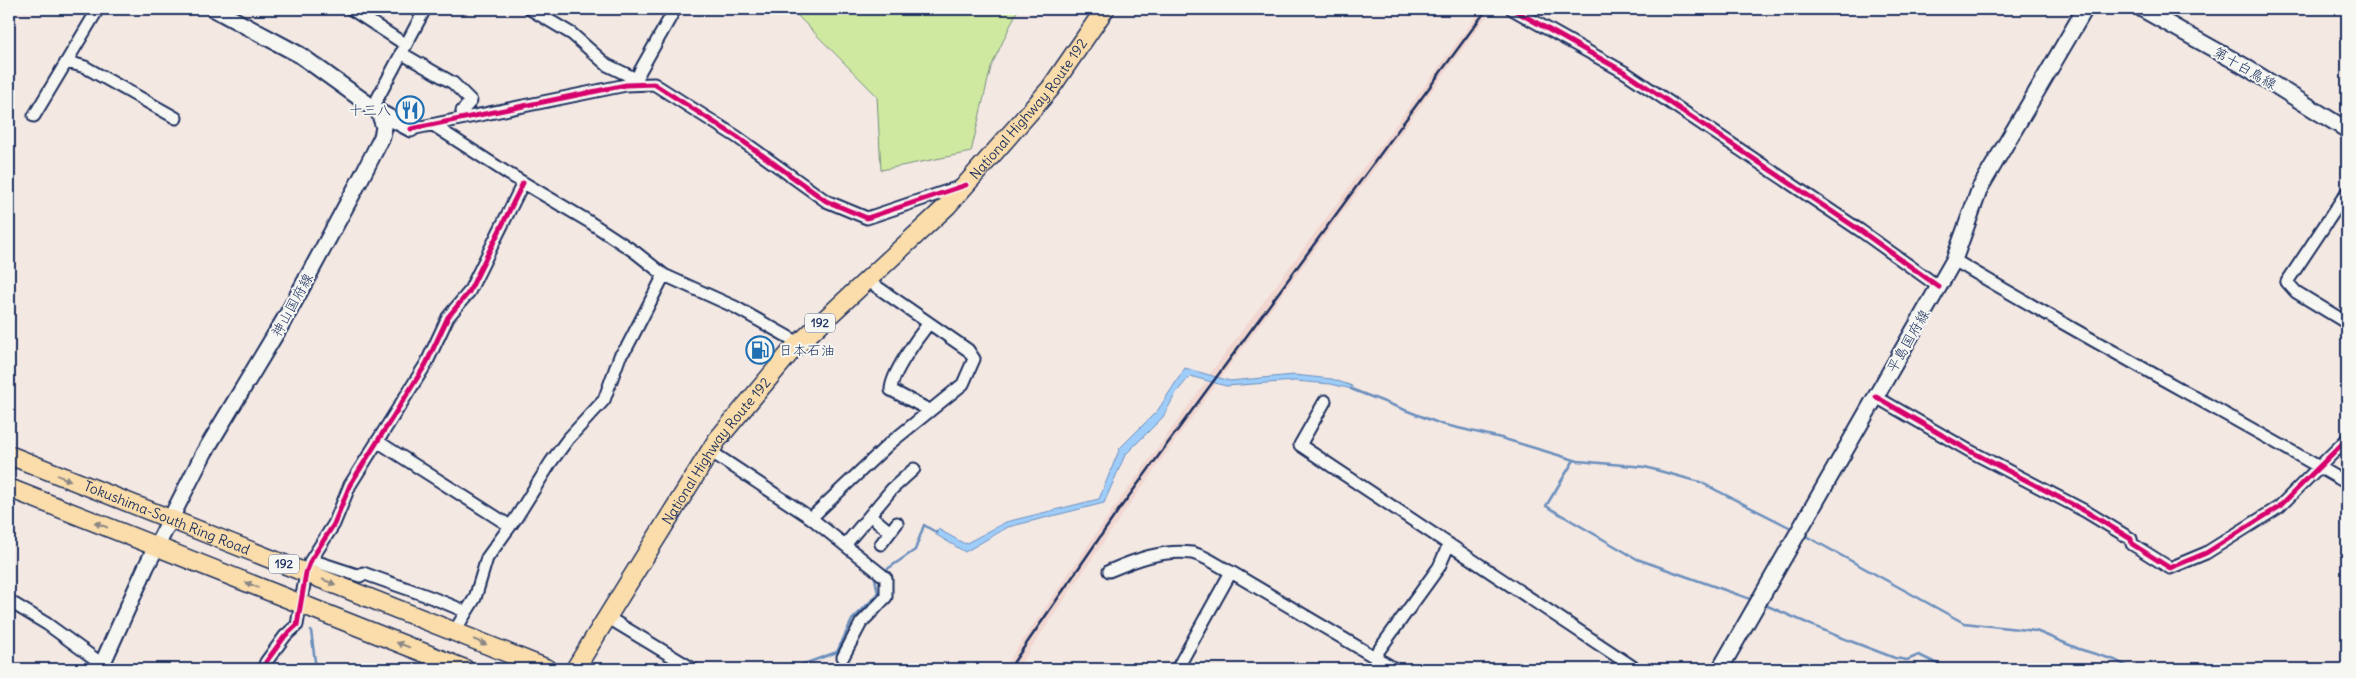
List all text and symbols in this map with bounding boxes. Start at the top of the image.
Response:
street label: National Highway Route 192 [966,35,1091,183]
street label: 第十白鳥線 [2210,43,2280,93]
restaurant icon: 十三八 [395,95,425,125]
place label: 十三八 [349,101,391,119]
street label: 神山国府線 [267,270,317,340]
street label: 平島国府線 [1883,306,1933,376]
road number: 192 [805,314,835,332]
fuel station icon: 日本石油 [745,335,775,365]
place label: 日本石油 [779,341,835,359]
street label: National Highway Route 192 [658,373,775,528]
one-way arrow [57,474,71,482]
street label: Tokushima-South Ring Road [81,477,253,559]
one-way arrow [94,520,109,528]
road number: 192 [269,554,299,574]
one-way arrow [322,578,337,586]
one-way arrow [244,581,259,589]
one-way arrow [473,638,488,646]
one-way arrow [395,641,410,649]

